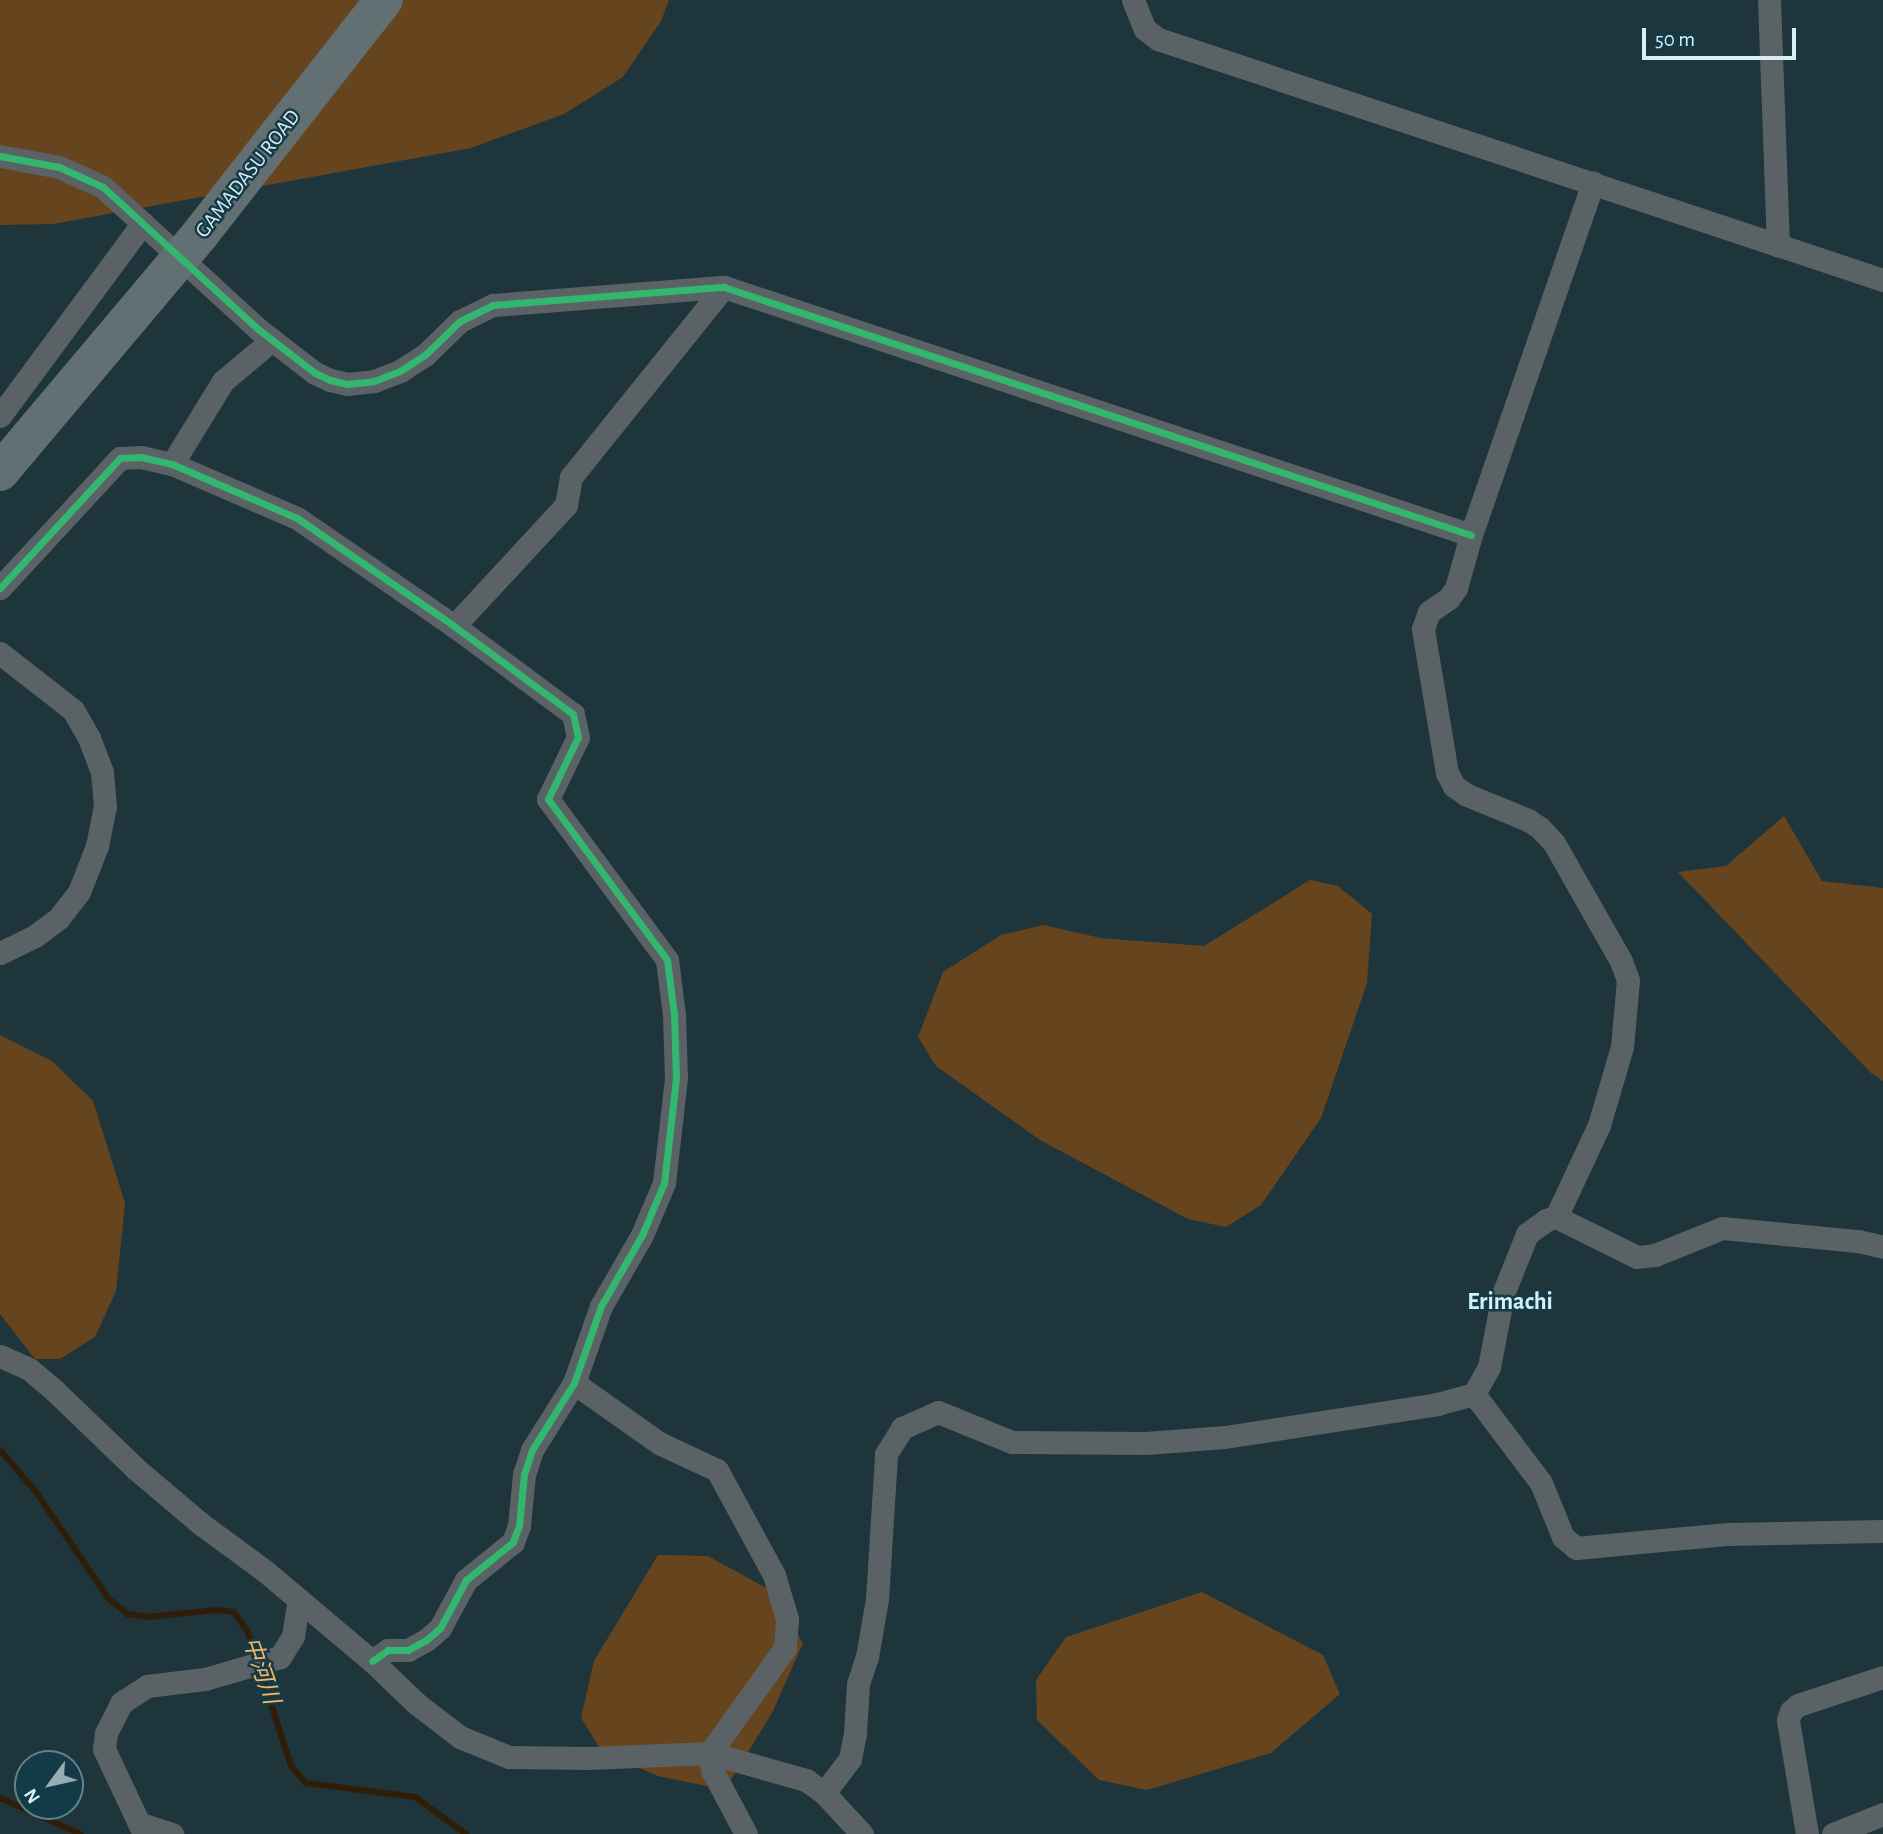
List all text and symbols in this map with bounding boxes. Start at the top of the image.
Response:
scale bar [1645,14,1799,58]
text: 50 m [1655,29,1695,50]
street label: GAMADASU ROAD [190,105,306,243]
district label: Erimachi [1467,1289,1553,1317]
water label: 中河川 [236,1634,284,1708]
north arrow [14,1750,84,1820]
text: N [21,1785,44,1806]

